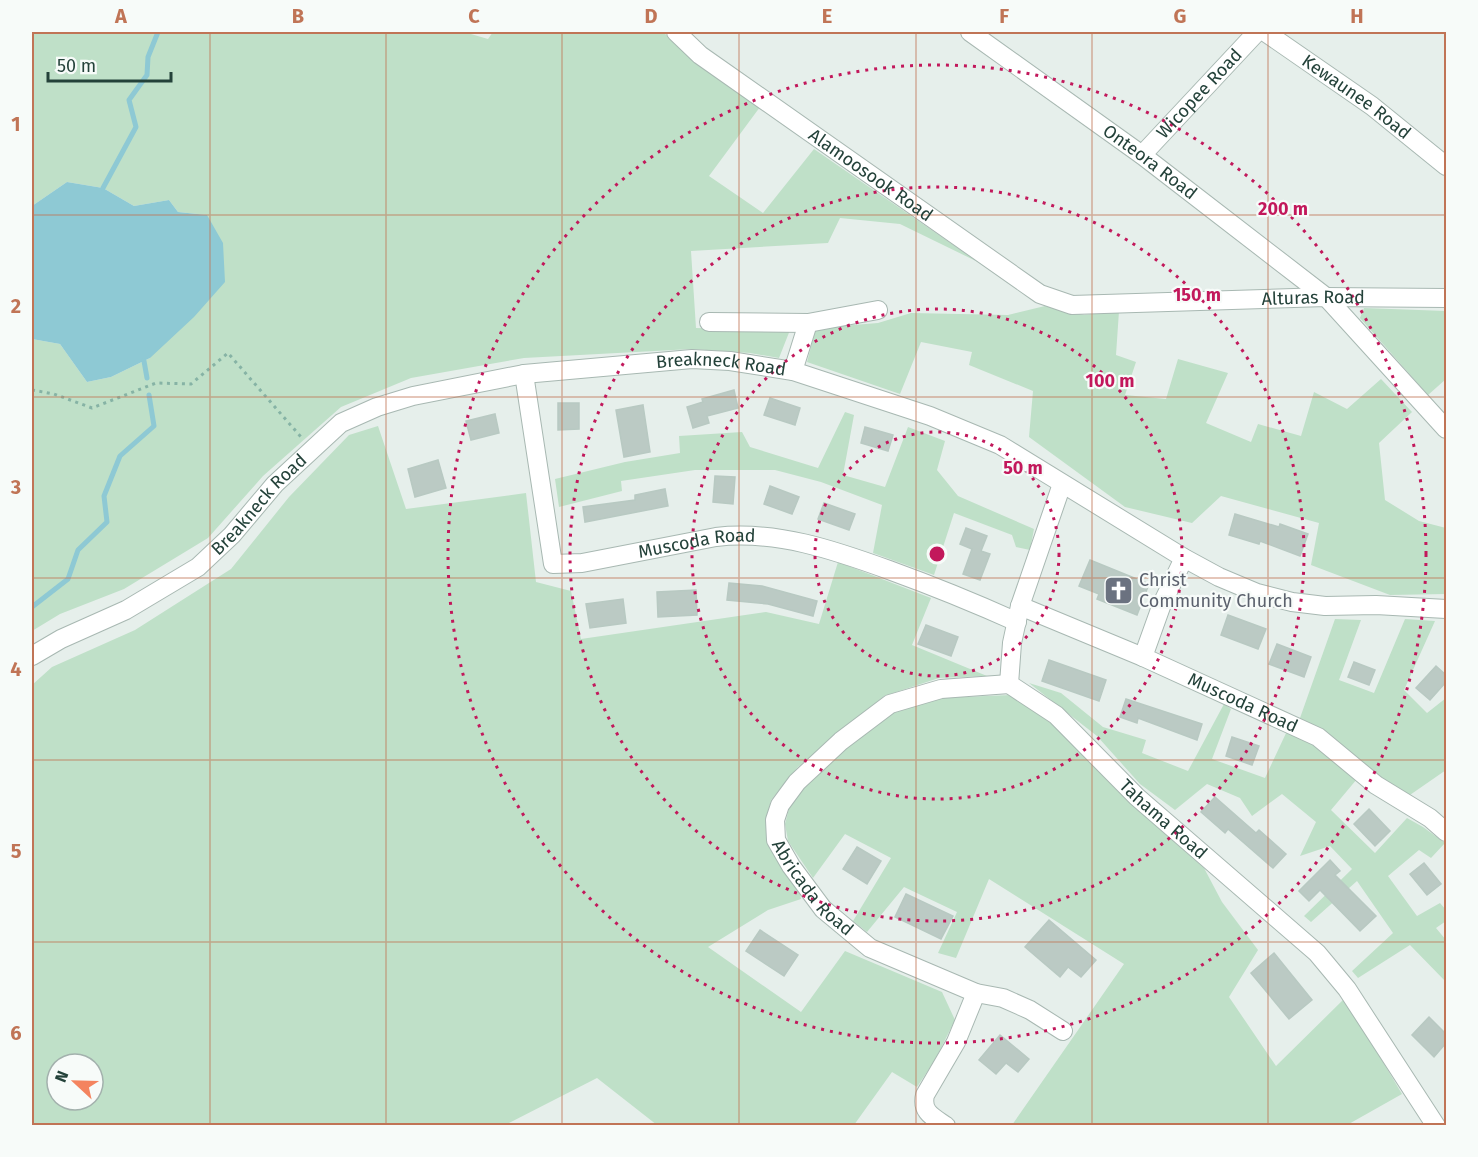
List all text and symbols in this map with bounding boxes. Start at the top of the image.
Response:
text: A [114,4,128,28]
text: B [292,4,304,28]
text: C [468,4,480,28]
text: D [644,4,658,28]
text: E [822,4,832,28]
text: F [999,4,1009,28]
text: G [1174,4,1186,28]
text: H [1350,4,1364,28]
street label: Wicopee Road [1152,44,1247,143]
scale bar [48,45,171,83]
street label: Kewaunee Road [1298,50,1415,144]
text: 50 m [57,55,96,77]
text: 1 [11,112,21,136]
street label: Onteora Road [1099,120,1201,204]
street label: Alamoosook Road [804,124,937,226]
text: 200 m [1258,198,1308,220]
text: 150 m [1173,284,1221,306]
street label: Alturas Road [1261,286,1365,310]
text: 2 [11,294,21,318]
street label: Breakneck Road [655,348,787,381]
text: 100 m [1086,370,1134,392]
street label: Breakneck Road [207,449,311,560]
text: 50 m [1003,457,1043,479]
text: 3 [10,475,21,499]
street label: Muscoda Road [636,525,756,563]
centre of rings [927,544,947,564]
place label: Christ Community Church [1139,569,1293,612]
church icon: Christ Community Church [1102,574,1134,606]
text: 4 [10,657,22,681]
street label: Muscoda Road [1184,668,1301,737]
street label: Tahama Road [1115,775,1212,864]
street label: Abricada Road [767,836,858,941]
text: 5 [11,839,22,863]
text: 6 [10,1021,22,1045]
north arrow [45,1052,105,1112]
text: N [51,1068,72,1085]

